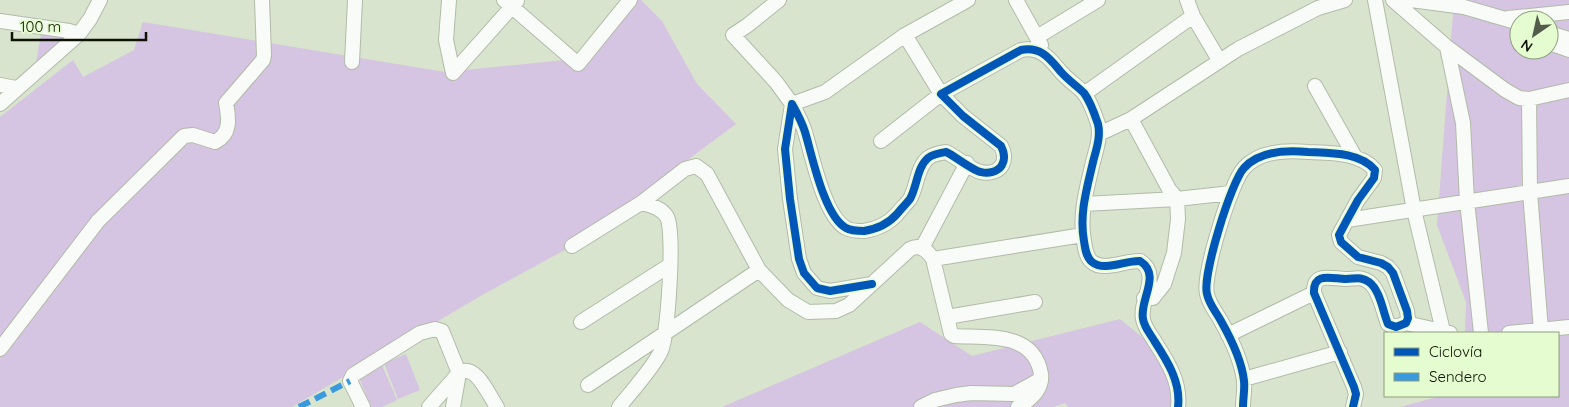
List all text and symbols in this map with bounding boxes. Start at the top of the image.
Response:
scale bar [12,10,146,42]
north arrow [1509,10,1559,60]
text: 100 m [20,17,61,36]
text: N [1517,35,1536,56]
legend [1384,332,1559,397]
text: Ciclovía [1429,342,1482,361]
text: Sendero [1429,367,1487,386]

